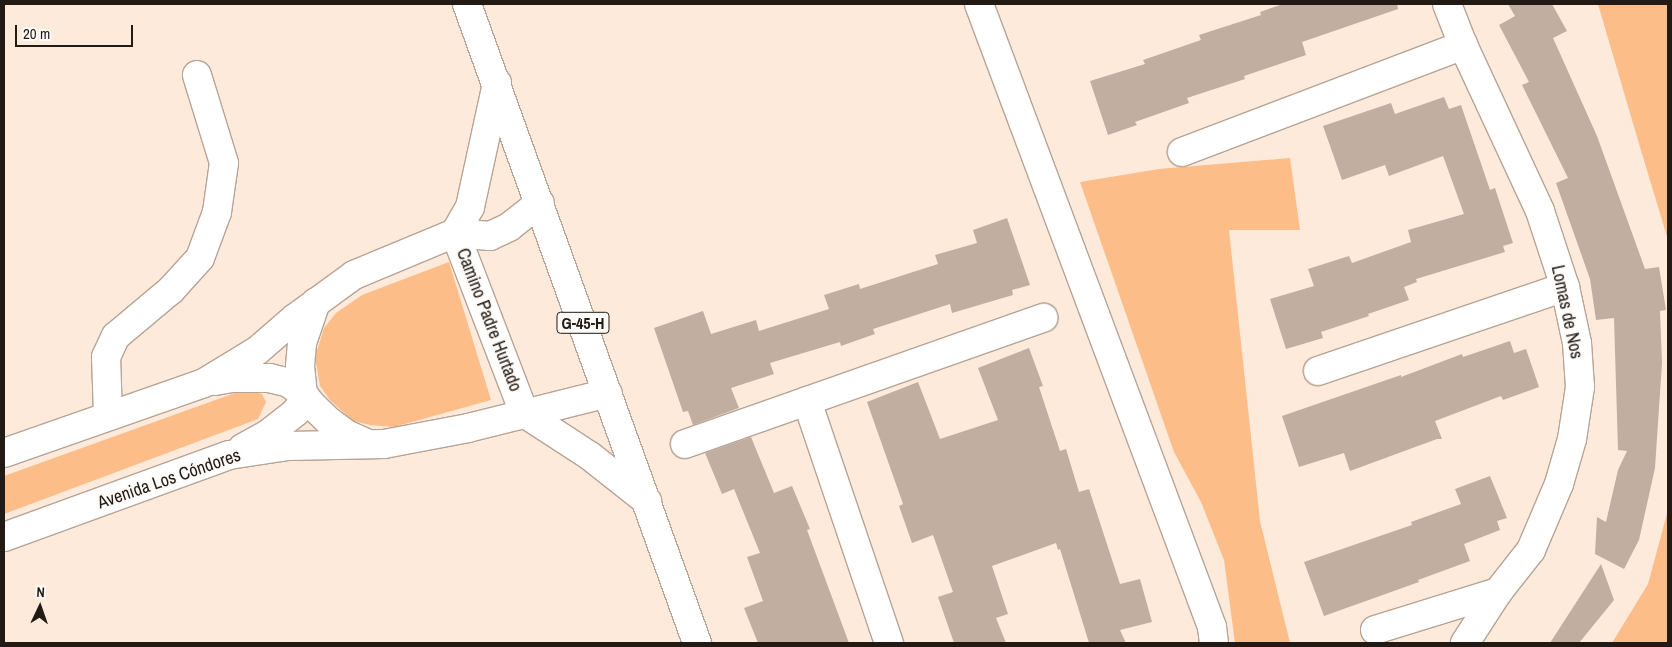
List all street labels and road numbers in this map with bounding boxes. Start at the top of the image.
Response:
street label: Camino Padre Hurtado [452,245,526,395]
street label: Lomas de Nos [1547,263,1587,361]
road number: G-45-H [556,309,610,336]
street label: Avenida Los Cóndores [95,444,243,514]

